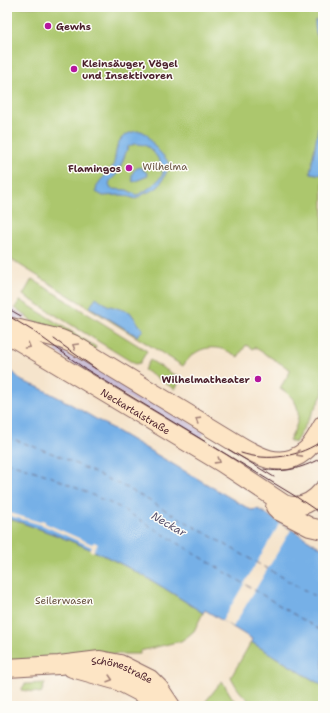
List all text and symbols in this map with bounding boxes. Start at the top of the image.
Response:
place label: Gewhs [56,20,91,33]
marker: Gewhs [43,21,53,31]
place label: Kleinsäuger, Vögel und Insektivoren [82,57,178,82]
marker: Kleinsäuger, Vögel und Insektivoren [69,64,79,74]
park label: Wilhelma [143,160,188,173]
place label: Flamingos [68,162,121,175]
marker: Flamingos [124,163,134,173]
one-way arrow [23,342,31,349]
one-way arrow [72,343,79,350]
place label: Wilhelmatheater [162,373,251,386]
marker: Wilhelmatheater [253,374,263,384]
street label: Neckartalstraße [98,386,173,438]
one-way arrow [195,417,202,425]
one-way arrow [295,450,303,457]
one-way arrow [214,457,221,464]
water label: Neckar [149,508,190,541]
park label: Seilerwasen [35,594,93,607]
street label: Schönestraße [90,654,155,686]
one-way arrow [107,674,114,682]

